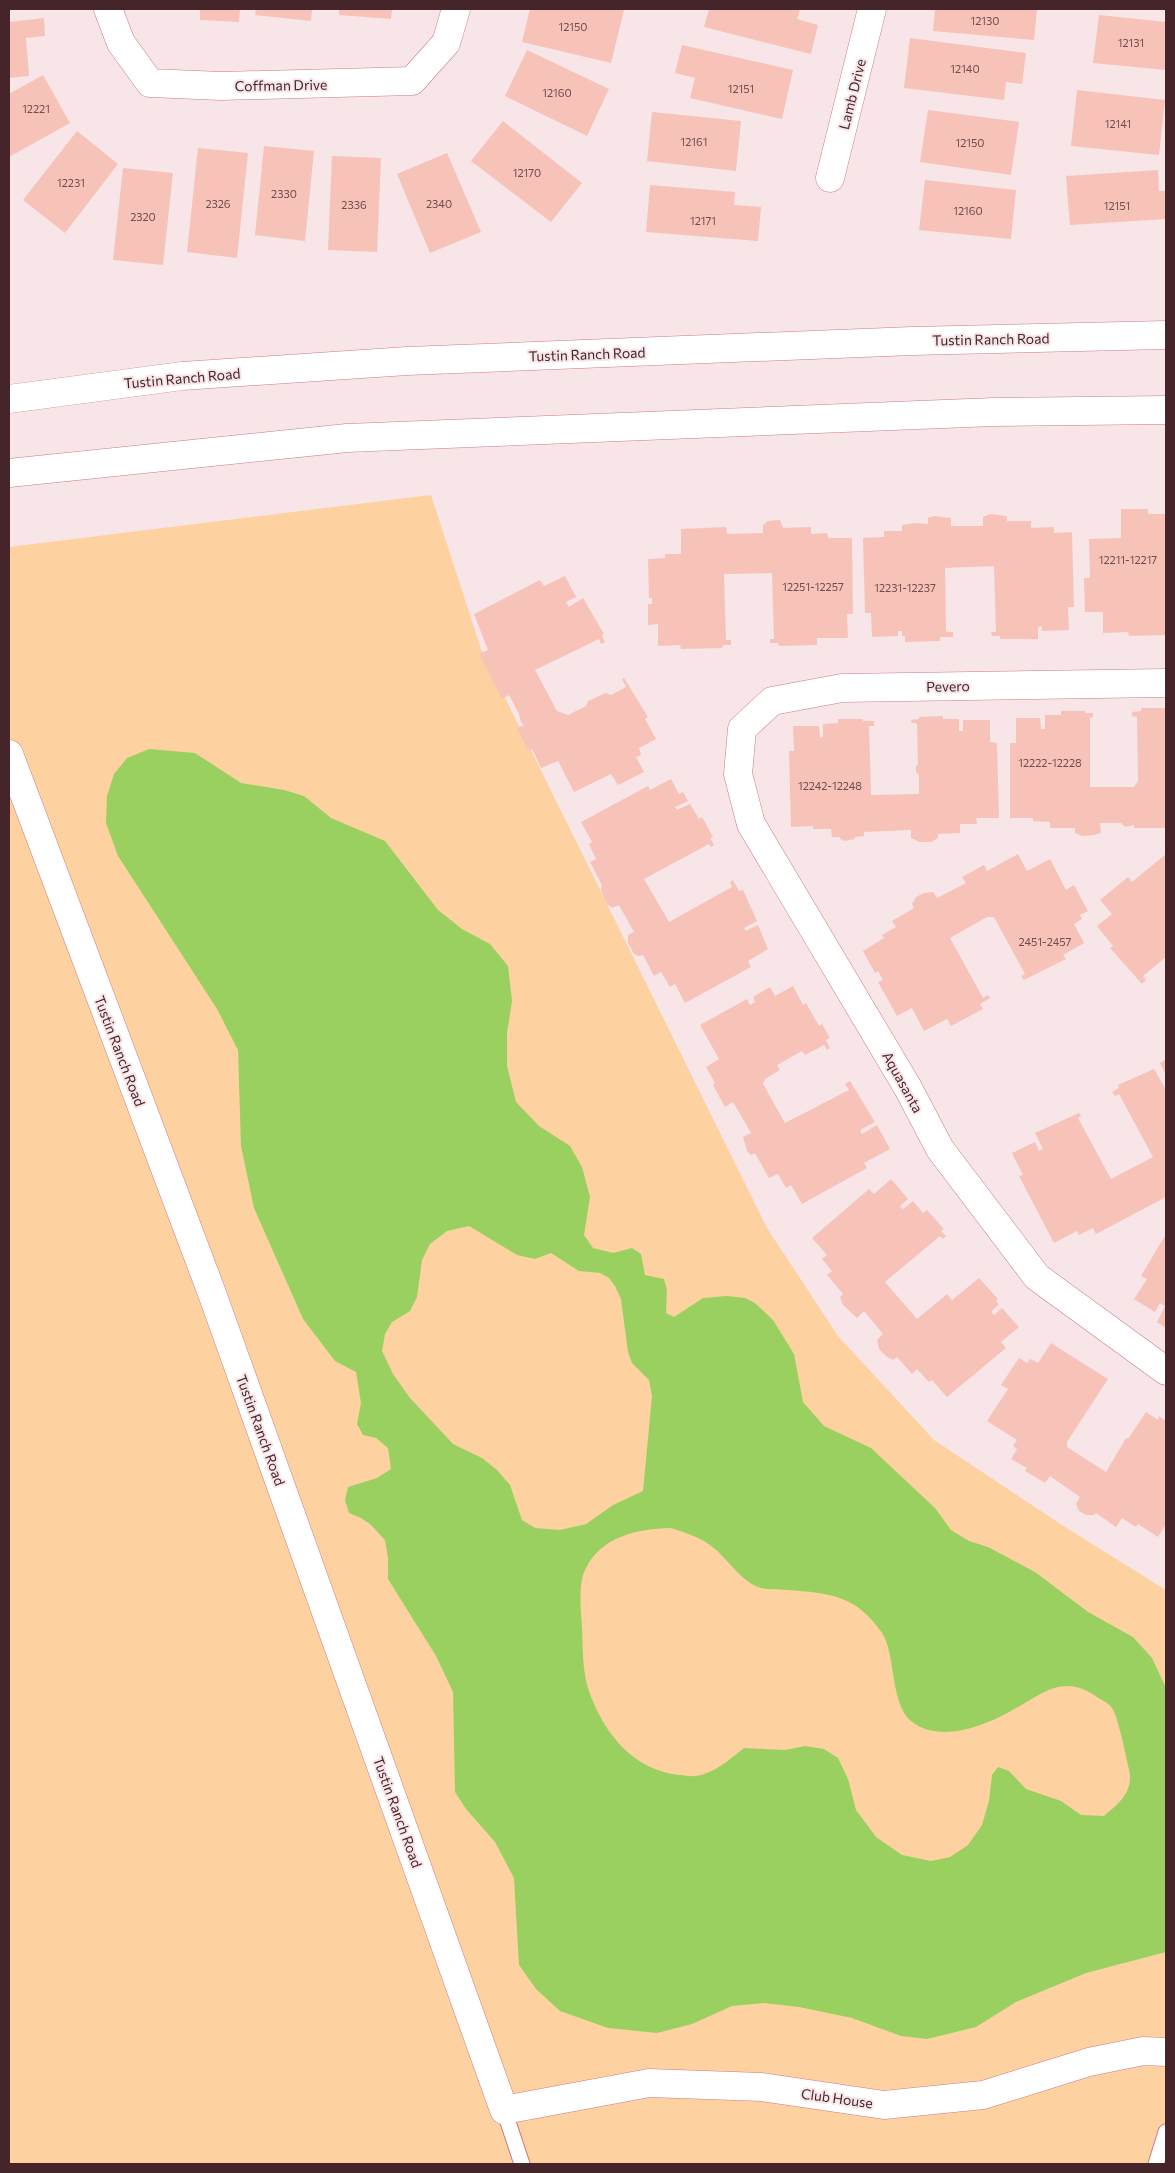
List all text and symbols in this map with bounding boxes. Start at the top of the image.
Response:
house number: 12130 [971,14,999,27]
house number: 12150 [558,20,588,33]
house number: 12131 [1118,36,1144,49]
street label: Lamb Drive [835,57,869,131]
house number: 12140 [950,62,980,75]
street label: Coffman Drive [235,76,327,94]
house number: 12151 [728,82,754,95]
house number: 12160 [542,86,572,99]
house number: 12221 [22,102,50,115]
house number: 12141 [1105,117,1131,130]
house number: 12161 [681,135,707,148]
house number: 12150 [955,136,985,149]
house number: 12170 [513,166,541,179]
house number: 12231 [57,176,85,189]
house number: 2330 [271,187,297,200]
house number: 2326 [205,197,231,210]
house number: 2340 [426,197,452,210]
house number: 2336 [341,198,367,211]
house number: 12151 [1104,199,1130,212]
house number: 12160 [953,204,983,217]
house number: 2320 [130,210,156,223]
house number: 12171 [690,214,716,227]
street label: Tustin Ranch Road [932,329,1050,349]
street label: Tustin Ranch Road [528,343,646,365]
street label: Tustin Ranch Road [123,364,241,392]
house number: 12211-12217 [1099,553,1157,566]
house number: 12251-12257 [782,580,844,593]
house number: 12231-12237 [874,581,936,594]
street label: Pevero [926,677,970,695]
house number: 12222-12228 [1018,756,1082,769]
house number: 12242-12248 [798,779,862,792]
house number: 2451-2457 [1019,935,1072,948]
street label: Tustin Ranch Road [91,993,149,1109]
street label: Aquasanta [879,1048,927,1116]
street label: Tustin Ranch Road [233,1372,289,1488]
street label: Tustin Ranch Road [370,1754,426,1870]
street label: Club House [800,2085,874,2111]

